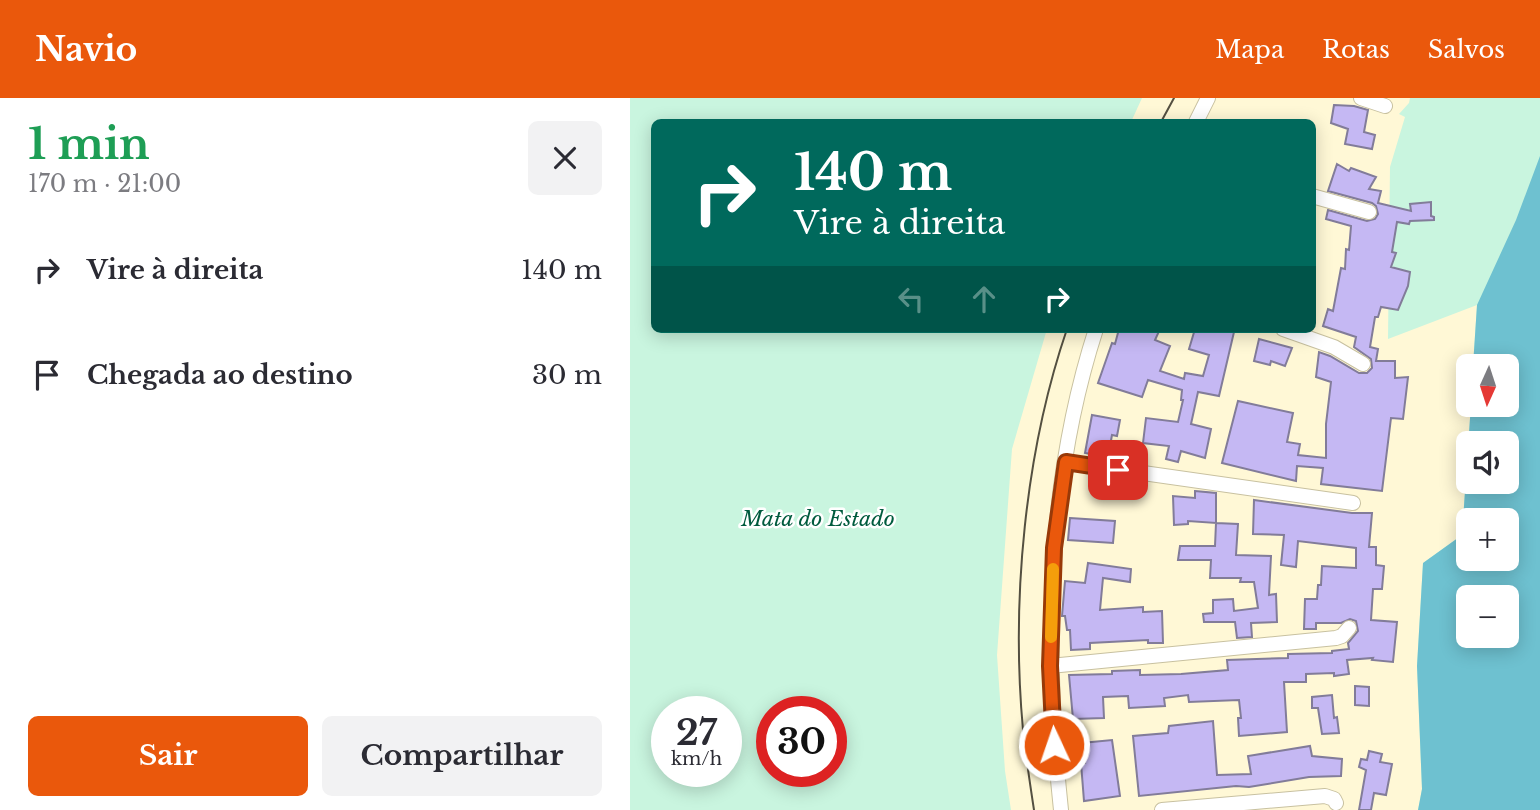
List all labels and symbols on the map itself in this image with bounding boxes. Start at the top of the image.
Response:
north arrow [1456,354,1519,416]
pin [1088,440,1148,500]
park label: Mata do Estado [740,506,895,532]
speed limit sign: 30 [756,696,847,787]
position arrow [1017,708,1091,782]

